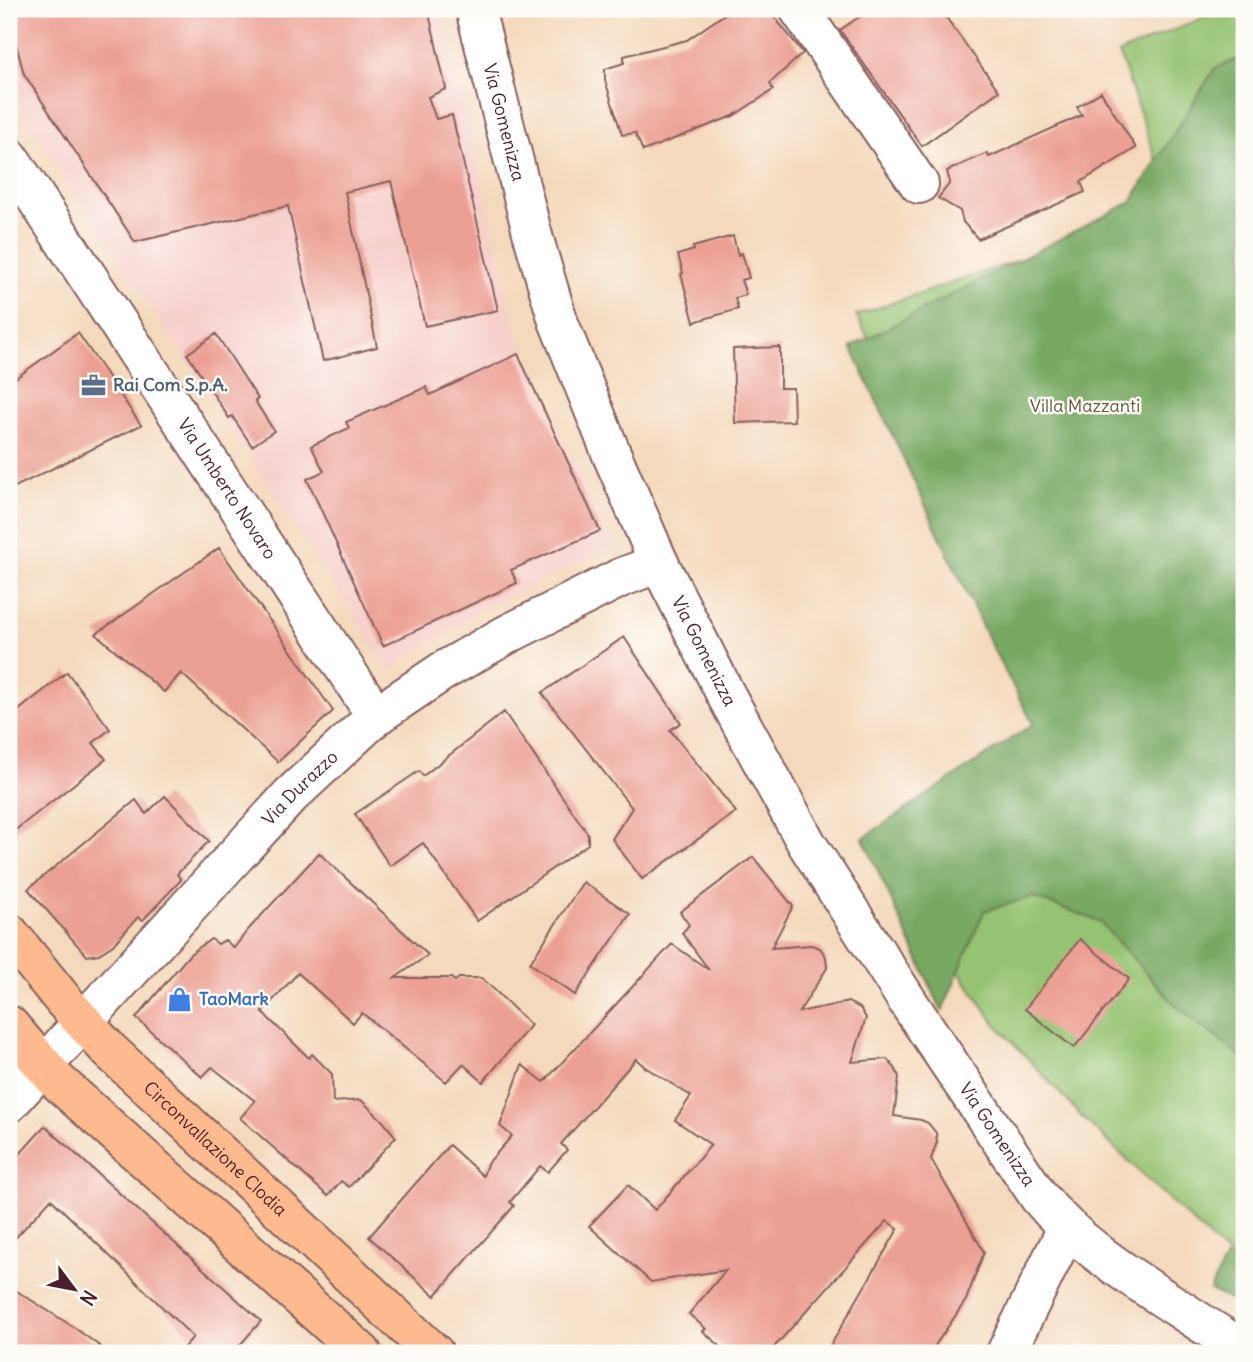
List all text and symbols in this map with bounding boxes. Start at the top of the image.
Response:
street label: Via Gomenizza [478,61,530,183]
office icon: Rai Com S.p.A. [79,371,107,399]
place label: Rai Com S.p.A. [113,373,228,396]
park label: Villa Mazzanti [1030,394,1140,417]
street label: Via Umberto Novaro [173,414,282,563]
street label: Via Gomenizza [667,592,742,710]
street label: Via Durazzo [257,745,343,830]
shop icon: TaoMark [165,985,193,1013]
place label: TaoMark [199,987,269,1010]
street label: Circonvallazione Clodia [139,1076,292,1221]
street label: Via Gomenizza [954,1078,1041,1191]
north arrow [38,1254,108,1324]
text: N [75,1286,102,1310]

